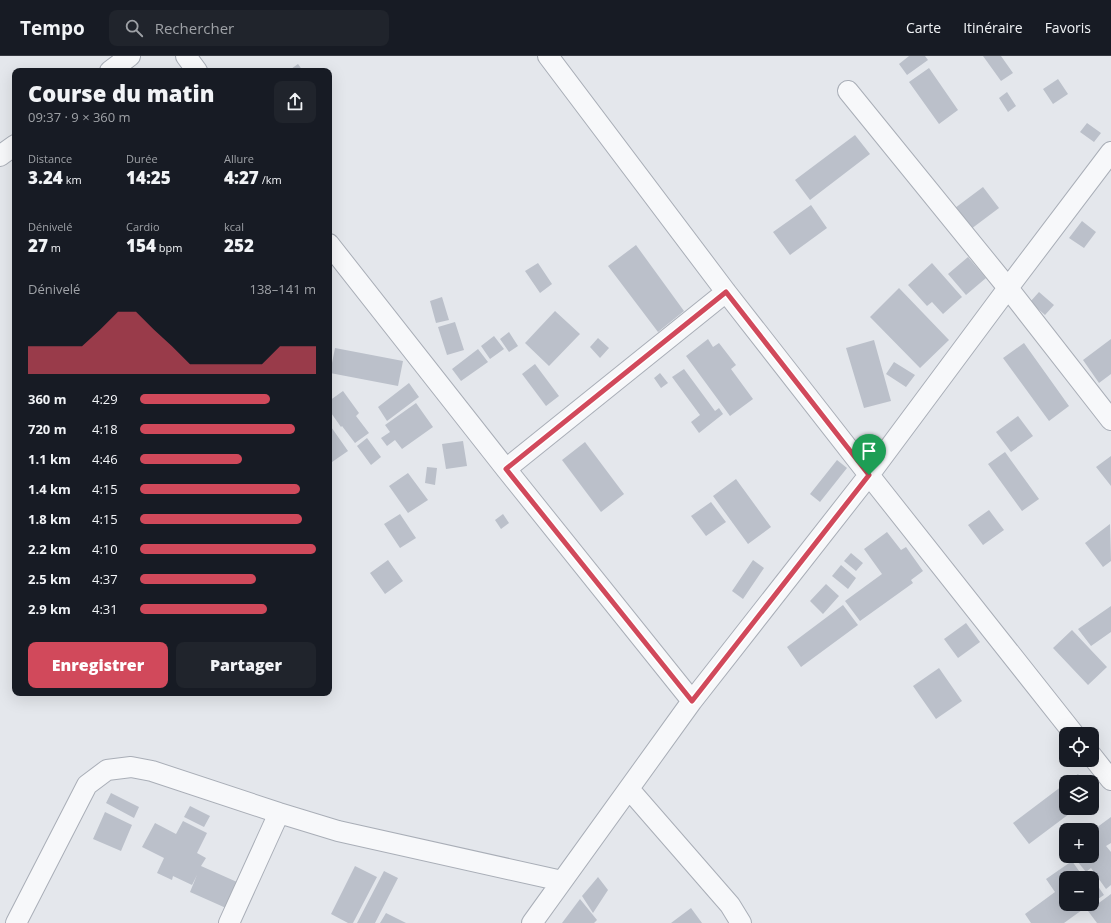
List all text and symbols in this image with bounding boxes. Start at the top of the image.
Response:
search box [109,10,389,46]
text: Tempo [20,15,85,41]
icon: search [123,17,145,39]
text: Rechercher [155,18,234,38]
text: Carte [906,18,941,37]
text: Itinéraire [963,18,1023,37]
text: Favoris [1045,18,1091,37]
text: Course du matin [28,78,214,108]
button: share [274,81,316,123]
text: 09:37 · 9 × 360 m [28,108,131,126]
text: Distance [28,151,72,166]
text: Durée [126,151,158,166]
text: Allure [224,151,254,166]
text: 3.24 [28,166,63,189]
text: 14:25 [126,166,171,189]
text: 4:27 [224,166,259,189]
text: km [63,172,82,187]
text: /km [259,172,282,187]
text: Dénivelé [28,219,72,234]
text: Cardio [126,219,160,234]
text: kcal [224,219,244,234]
text: 27 [28,234,48,257]
text: 154 [126,234,156,257]
text: 252 [224,234,254,257]
text: m [48,240,61,255]
text: bpm [156,240,182,255]
text: Dénivelé [28,280,80,298]
text: 138–141 m [249,280,316,298]
text: 360 m [28,390,66,408]
text: 4:29 [92,390,118,408]
text: 720 m [28,420,66,438]
text: 4:18 [92,420,118,438]
pin [852,434,886,475]
icon: arrive [858,440,880,462]
text: 1.1 km [28,450,71,468]
text: 4:46 [92,450,118,468]
text: 1.4 km [28,480,71,498]
text: 4:15 [92,480,118,498]
text: 1.8 km [28,510,71,528]
text: 4:15 [92,510,118,528]
text: 2.2 km [28,540,71,558]
text: 4:10 [92,540,118,558]
text: 2.5 km [28,570,71,588]
text: 4:37 [92,570,118,588]
text: 2.9 km [28,600,71,618]
text: 4:31 [92,600,118,618]
button: Enregistrer [28,642,168,688]
button: Partager [176,642,316,688]
map controls [1059,727,1099,911]
button: locate [1059,727,1099,767]
button: layers [1059,775,1099,815]
button: + [1059,823,1099,863]
button: − [1059,871,1099,911]

